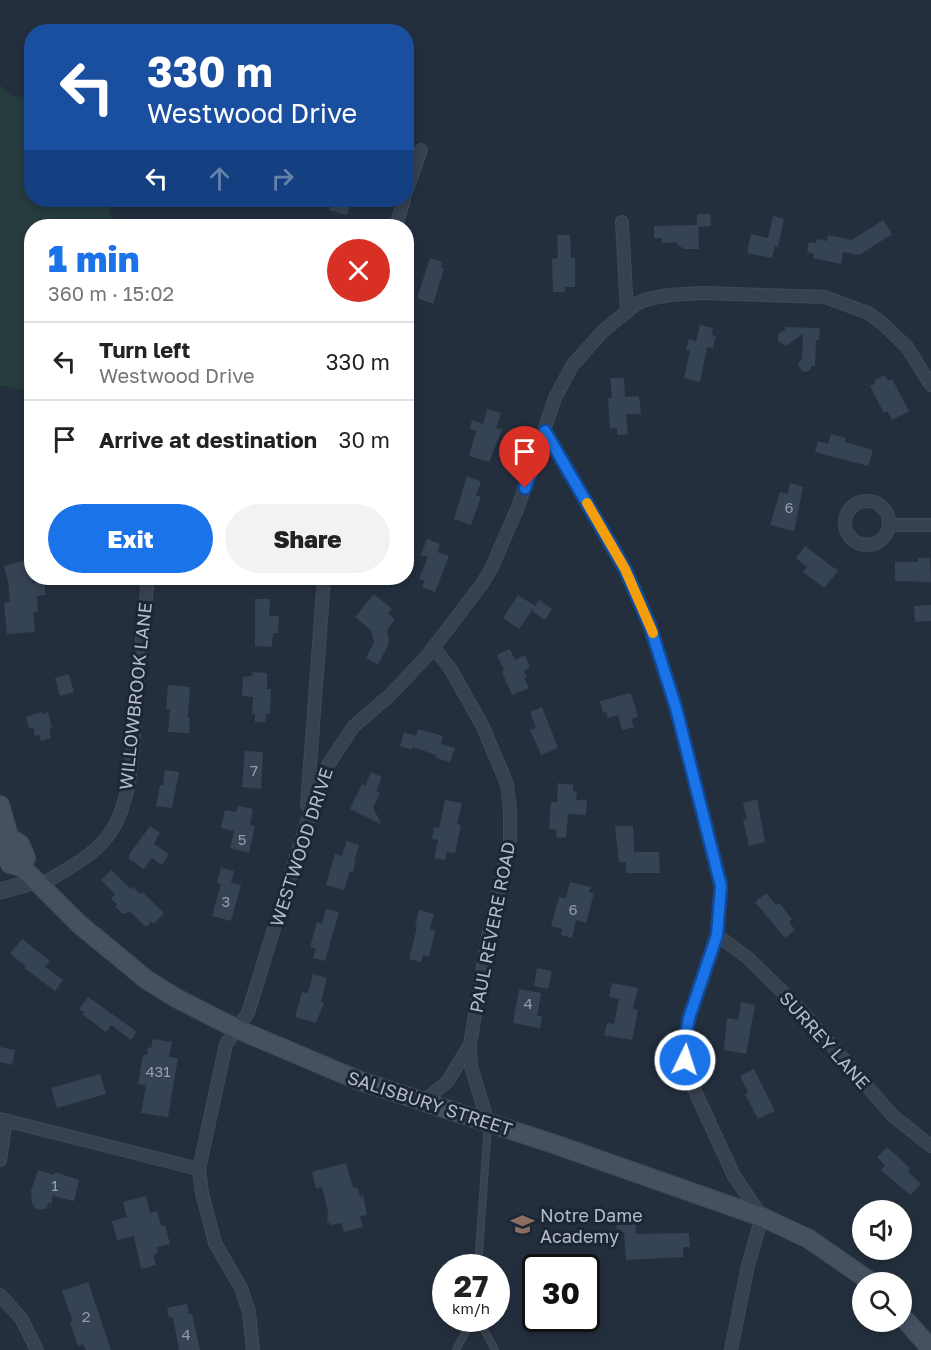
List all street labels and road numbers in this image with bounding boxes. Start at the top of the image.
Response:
street label: WILLOWBROOK LANE [114,601,156,791]
street label: WESTWOOD DRIVE [265,765,337,929]
street label: PAUL REVERE ROAD [465,840,519,1014]
street label: SURREY LANE [775,987,875,1093]
street label: SALISBURY STREET [345,1066,515,1140]

